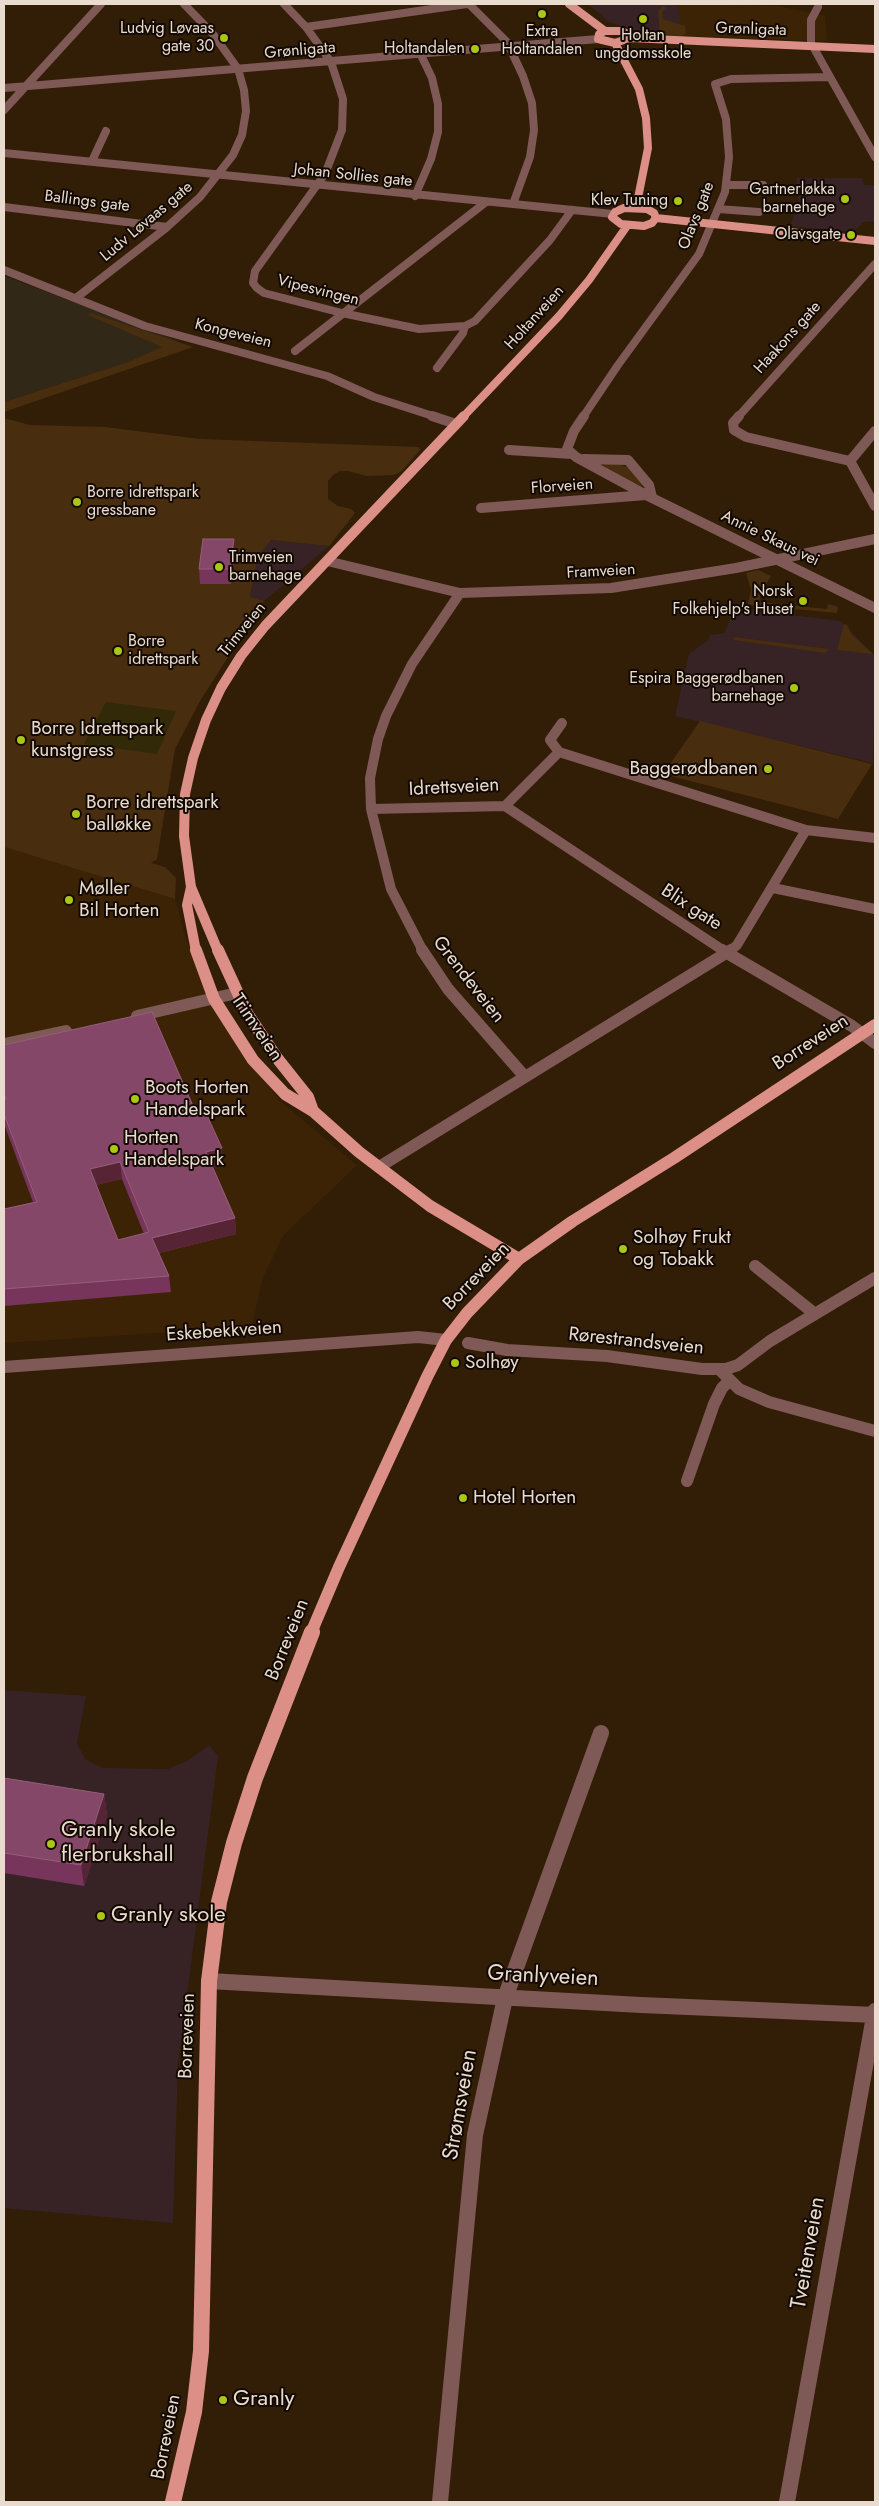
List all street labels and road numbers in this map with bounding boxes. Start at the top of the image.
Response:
street label: Grønligata [715,19,787,41]
street label: Grønligata [264,38,336,64]
street label: Johan Sollies gate [293,160,413,192]
street label: Ludv Løvaas gate [97,178,197,266]
street label: Olavs gate [675,179,719,253]
street label: Ballings gate [43,187,131,217]
street label: Vipesvingen [275,272,361,310]
street label: Holtanveien [501,282,569,354]
street label: Haakons gate [750,298,826,378]
street label: Kongeveien [193,315,273,353]
street label: Florveien [530,475,594,499]
street label: Annie Skaus vei [718,507,822,571]
street label: Framveien [566,561,636,583]
street label: Trimveien [215,599,271,661]
street label: Idrettsveien [408,774,500,802]
street label: Blix gate [656,880,726,936]
street label: Grendeveien [427,932,509,1028]
street label: Trimveien [225,990,287,1066]
street label: Borreveien [769,1010,853,1076]
street label: Borreveien [439,1238,515,1316]
street label: Eskebekkveien [165,1317,283,1347]
street label: Rørestrandsveien [567,1324,705,1360]
street label: Borreveien [261,1596,315,1684]
street label: Granlyveien [487,1961,599,1993]
street label: Borreveien [175,1993,201,2079]
street label: Strømsveien [438,2048,484,2162]
street label: Tveitenveien [786,2195,832,2311]
street label: Borreveien [148,2393,186,2481]

